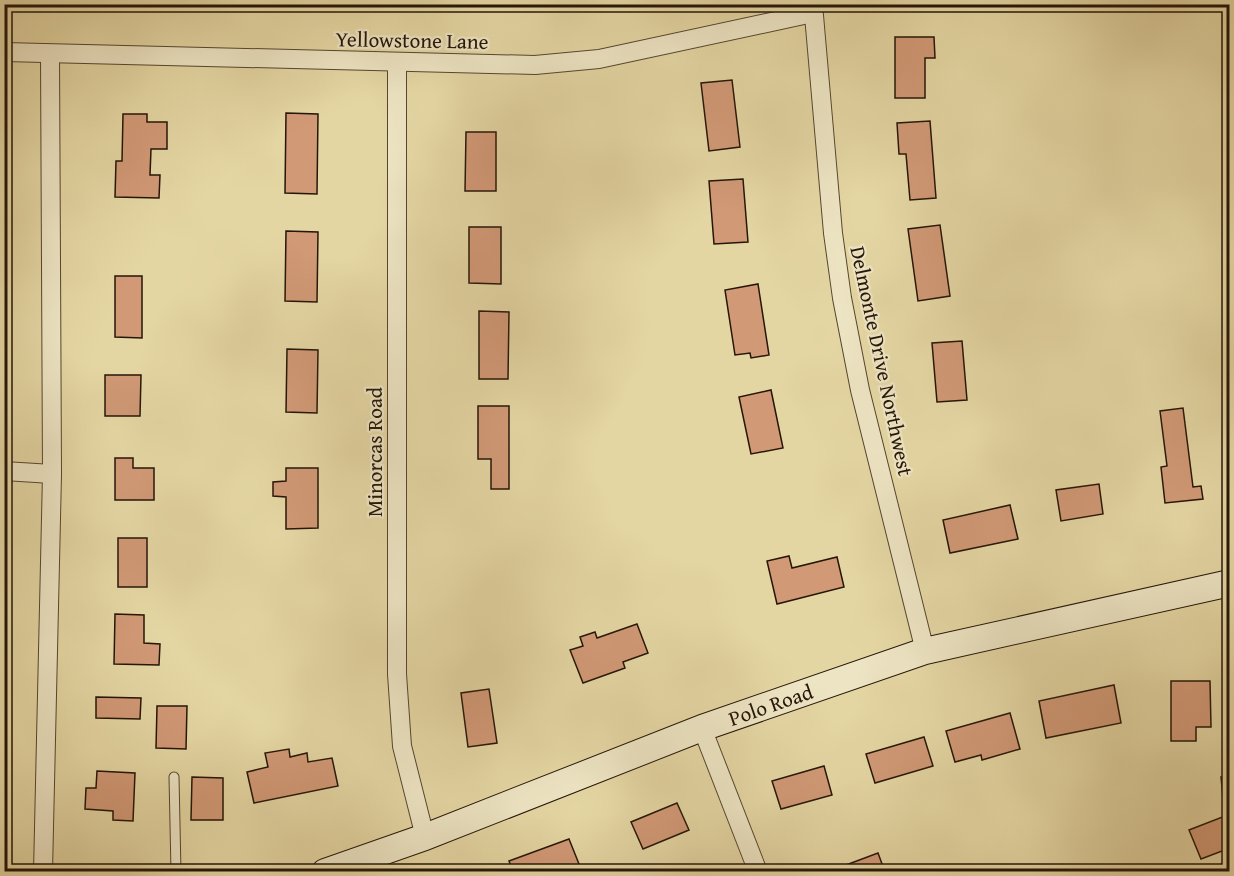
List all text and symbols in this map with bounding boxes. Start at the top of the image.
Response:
street label: Yellowstone Lane [335,23,489,57]
street label: Delmonte Drive Northwest [842,243,922,479]
street label: Minorcas Road [359,386,390,517]
street label: Polo Road [724,675,817,733]

